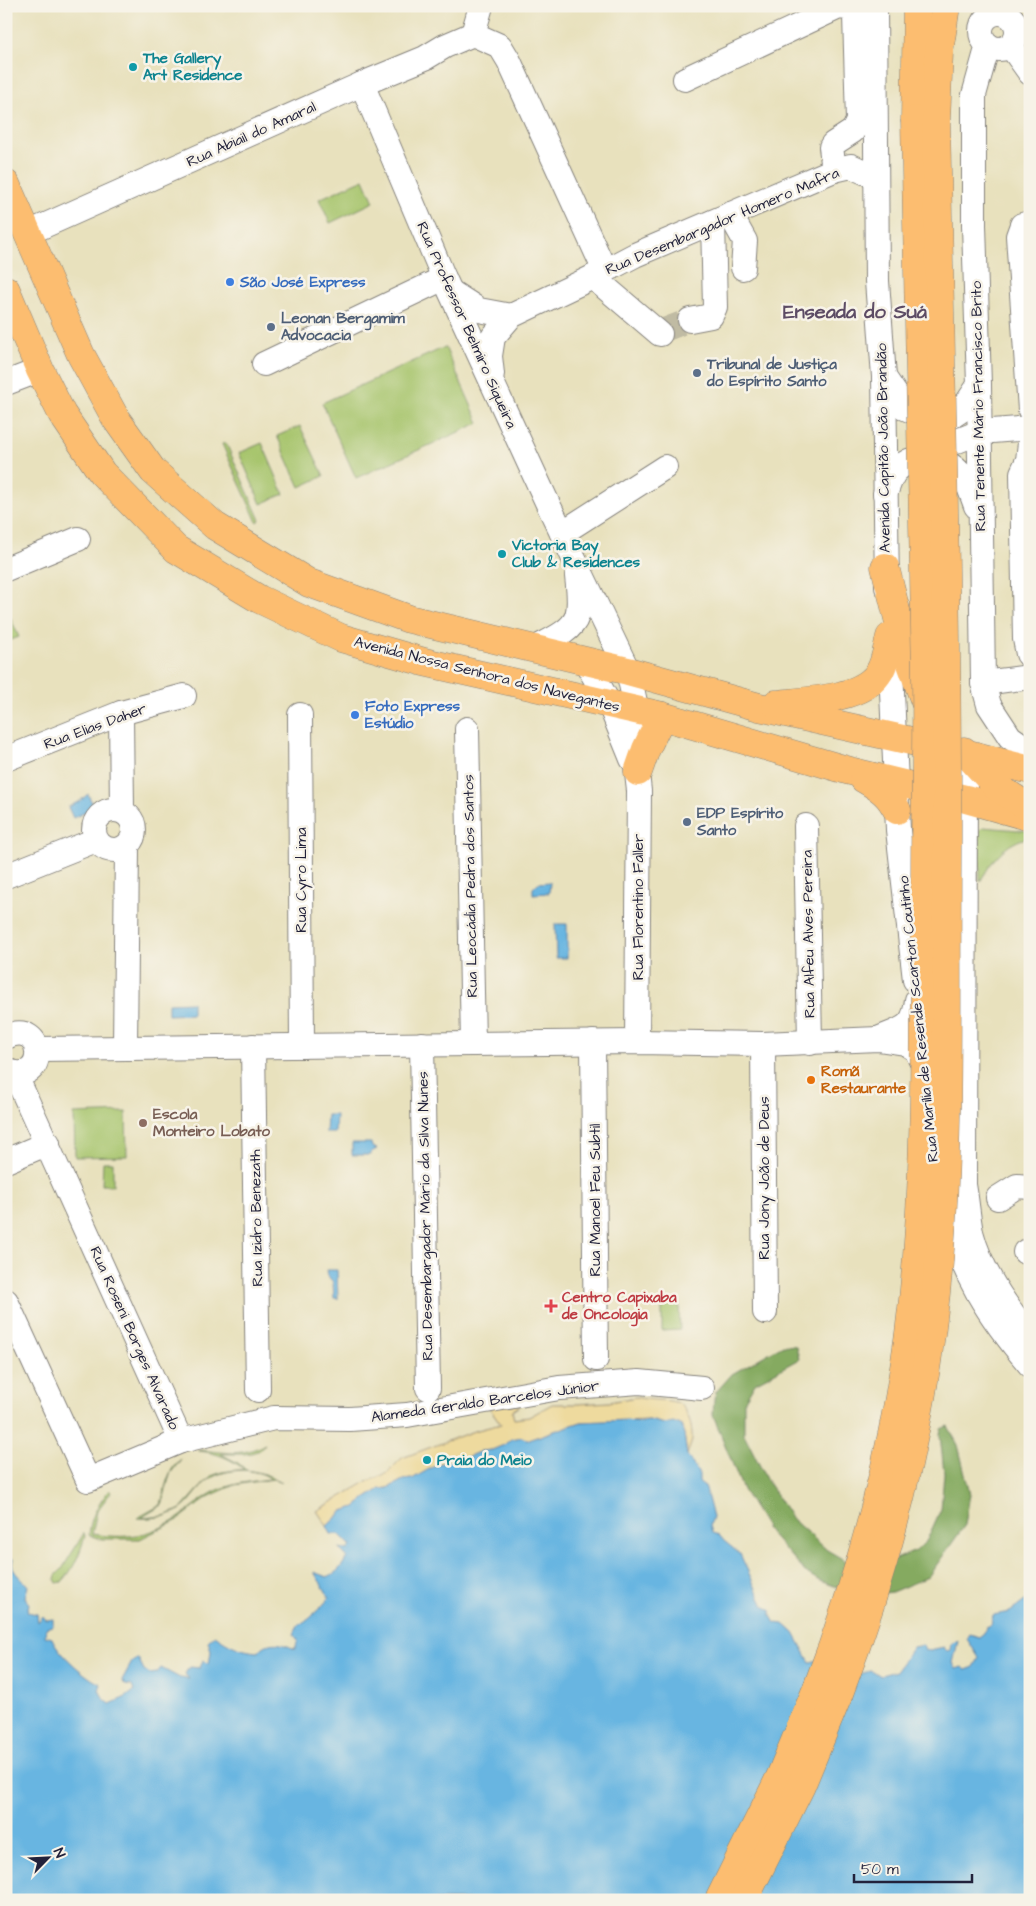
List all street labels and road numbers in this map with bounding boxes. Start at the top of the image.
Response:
street label: Rua Abiail do Amaral [183,96,319,172]
street label: Rua Desembargador Homero Mafra [602,162,843,281]
street label: Rua Professor Belmiro Siqueira [411,218,522,432]
street label: Rua Tenente Mário Francisco Brito [966,280,991,531]
street label: Avenida Capitão João Brandão [871,342,896,553]
street label: Avenida Nossa Senhora dos Navegantes [351,631,622,719]
street label: Rua Elias Daher [41,698,149,755]
street label: Rua Leocádia Pedra dos Santos [458,774,483,998]
street label: Rua Cyro Lima [291,827,313,933]
street label: Rua Florentino Faller [628,834,649,980]
street label: Rua Alfeu Alves Pereira [797,849,820,1018]
street label: Rua Marília de Resende Scarton Coutinho [893,874,944,1163]
street label: Rua Desembargador Mário da Silva Nunes [412,1071,440,1361]
street label: Rua Jony João de Deus [754,1096,776,1260]
street label: Rua Manoel Feu Subtil [585,1124,606,1276]
street label: Rua Izidro Benezath [245,1149,268,1287]
street label: Rua Roseni Borges Alvarado [84,1243,185,1434]
street label: Alameda Geraldo Barcelos Júnior [370,1375,600,1428]

